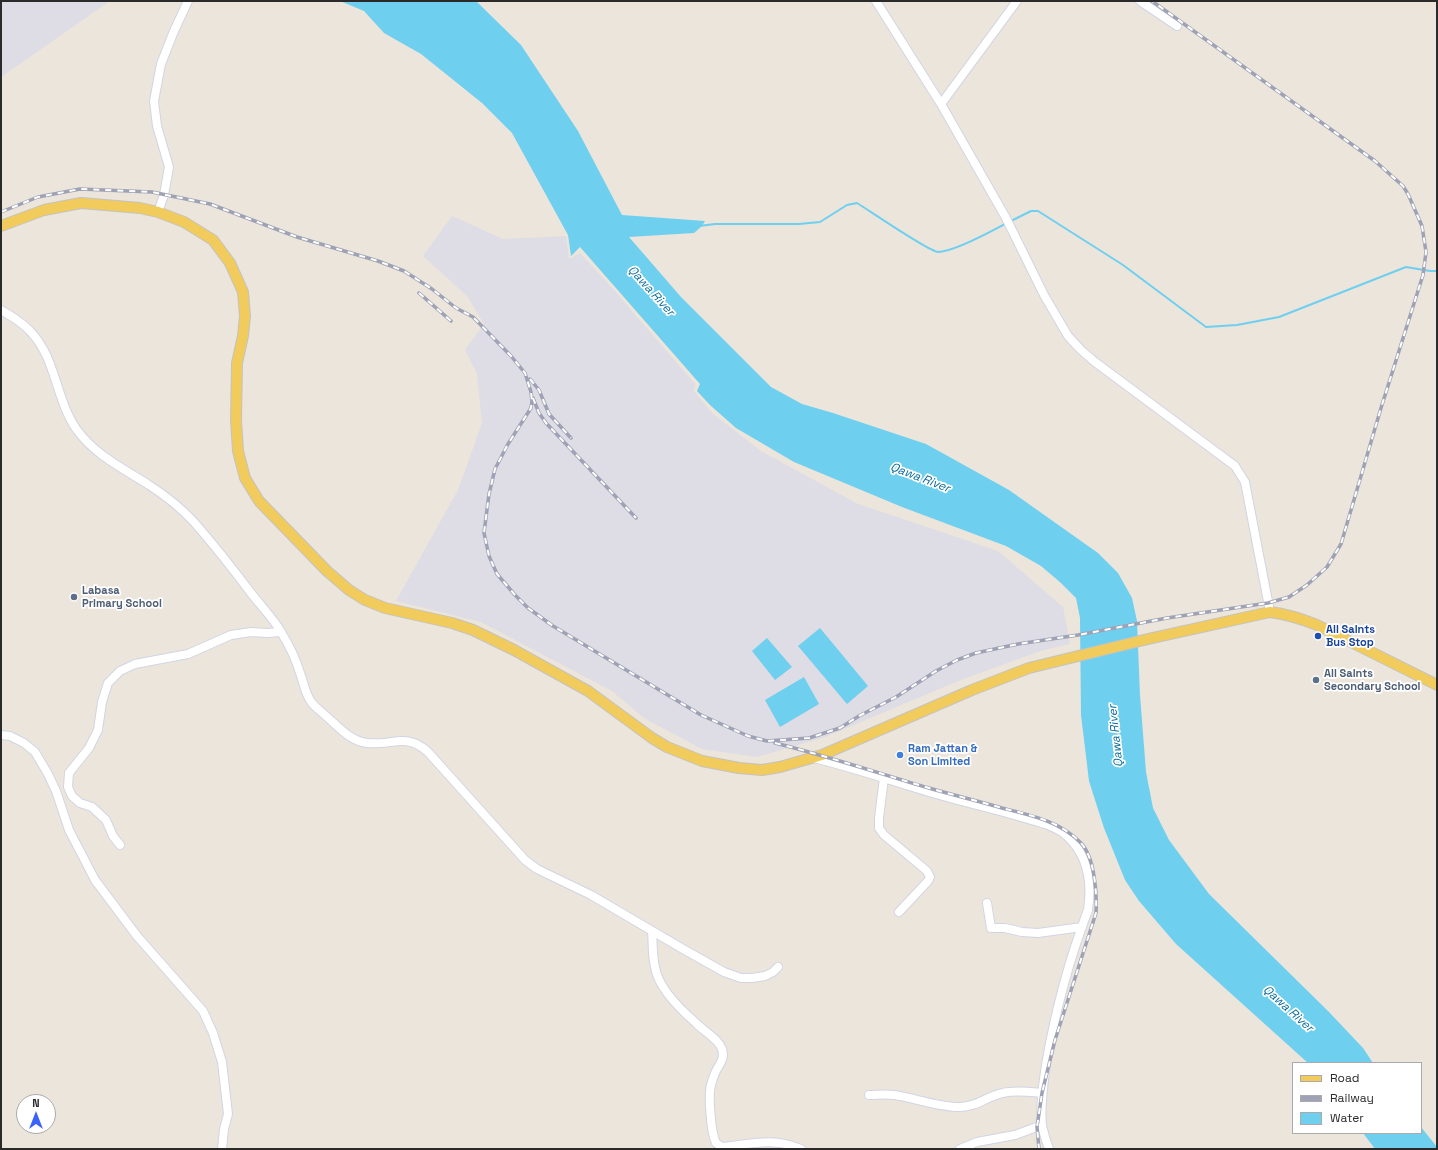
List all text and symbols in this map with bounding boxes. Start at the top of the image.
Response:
water label: Qawa River [625,263,677,319]
water label: Qawa River [888,460,952,496]
place label: Labasa Primary School [82,584,162,610]
marker: Labasa Primary School [69,592,79,602]
place label: All Saints Bus Stop [1326,623,1375,649]
marker: All Saints Bus Stop [1313,631,1323,641]
place label: All Saints Secondary School [1324,667,1421,693]
marker: All Saints Secondary School [1311,675,1321,685]
water label: Qawa River [1106,704,1126,768]
place label: Ram Jattan & Son Limited [908,742,977,768]
marker: Ram Jattan & Son Limited [895,750,905,760]
water label: Qawa River [1260,983,1316,1035]
legend [1292,1062,1422,1134]
text: Road [1330,1070,1359,1086]
text: Railway [1330,1090,1374,1106]
north arrow [16,1094,56,1134]
text: N [32,1096,40,1110]
text: Water [1330,1110,1364,1126]

